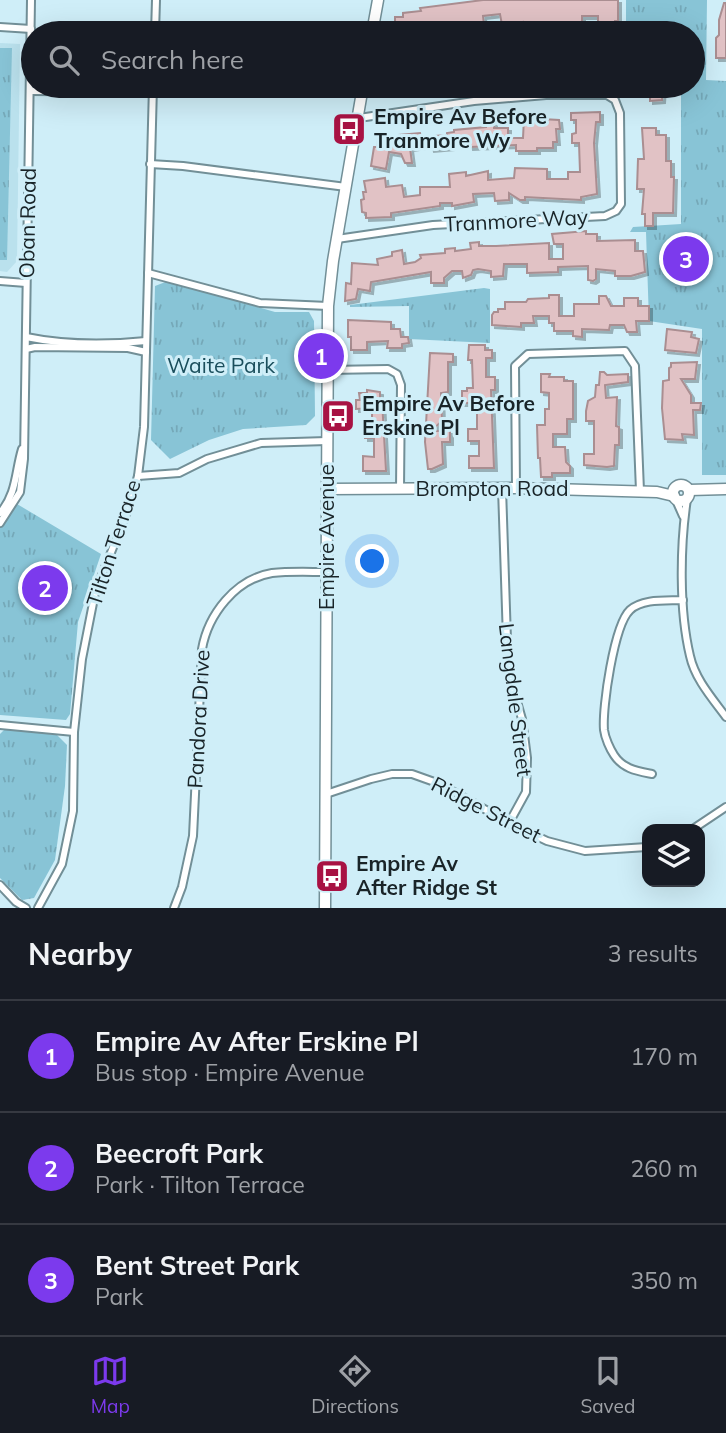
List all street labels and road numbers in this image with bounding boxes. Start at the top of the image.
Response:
street label: Oban Road [13,167,41,279]
street label: Tranmore Way [443,203,589,237]
street label: Empire Avenue [313,464,339,610]
street label: Brompton Road [415,475,569,501]
street label: Tilton Terrace [80,476,146,609]
street label: Langdale Street [494,622,538,778]
street label: Pandora Drive [181,649,215,789]
street label: Ridge Street [427,770,546,848]

